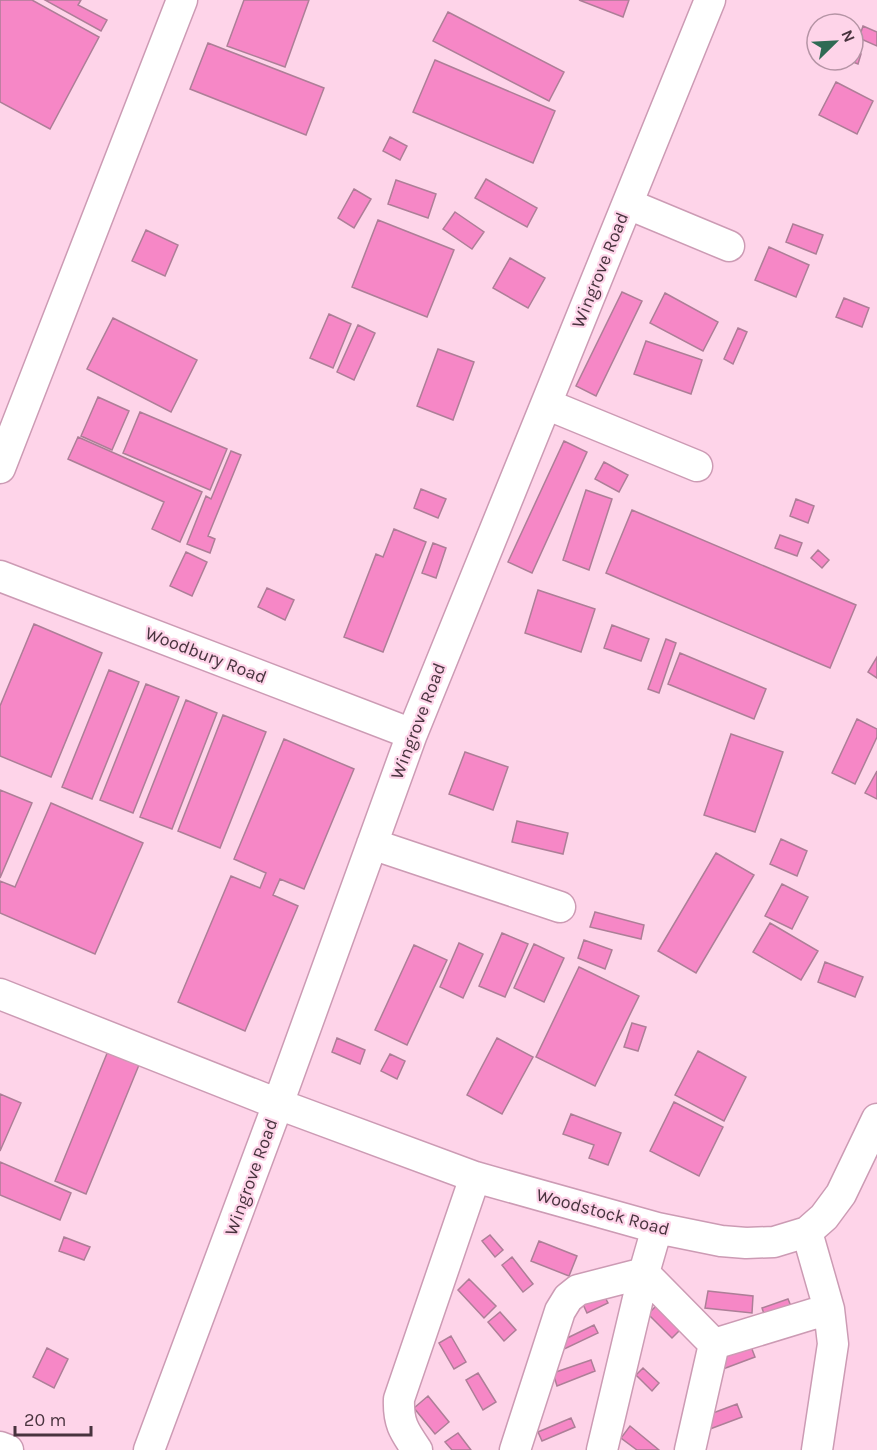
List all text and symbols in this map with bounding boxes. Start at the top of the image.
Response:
north arrow [805,12,865,72]
text: N [837,27,859,45]
street label: Wingrove Road [567,209,633,331]
street label: Woodbury Road [142,622,270,688]
street label: Wingrove Road [386,660,450,782]
street label: Wingrove Road [220,1116,282,1238]
street label: Woodstock Road [534,1184,672,1240]
scale bar [15,1399,92,1437]
text: 20 m [24,1409,66,1431]

